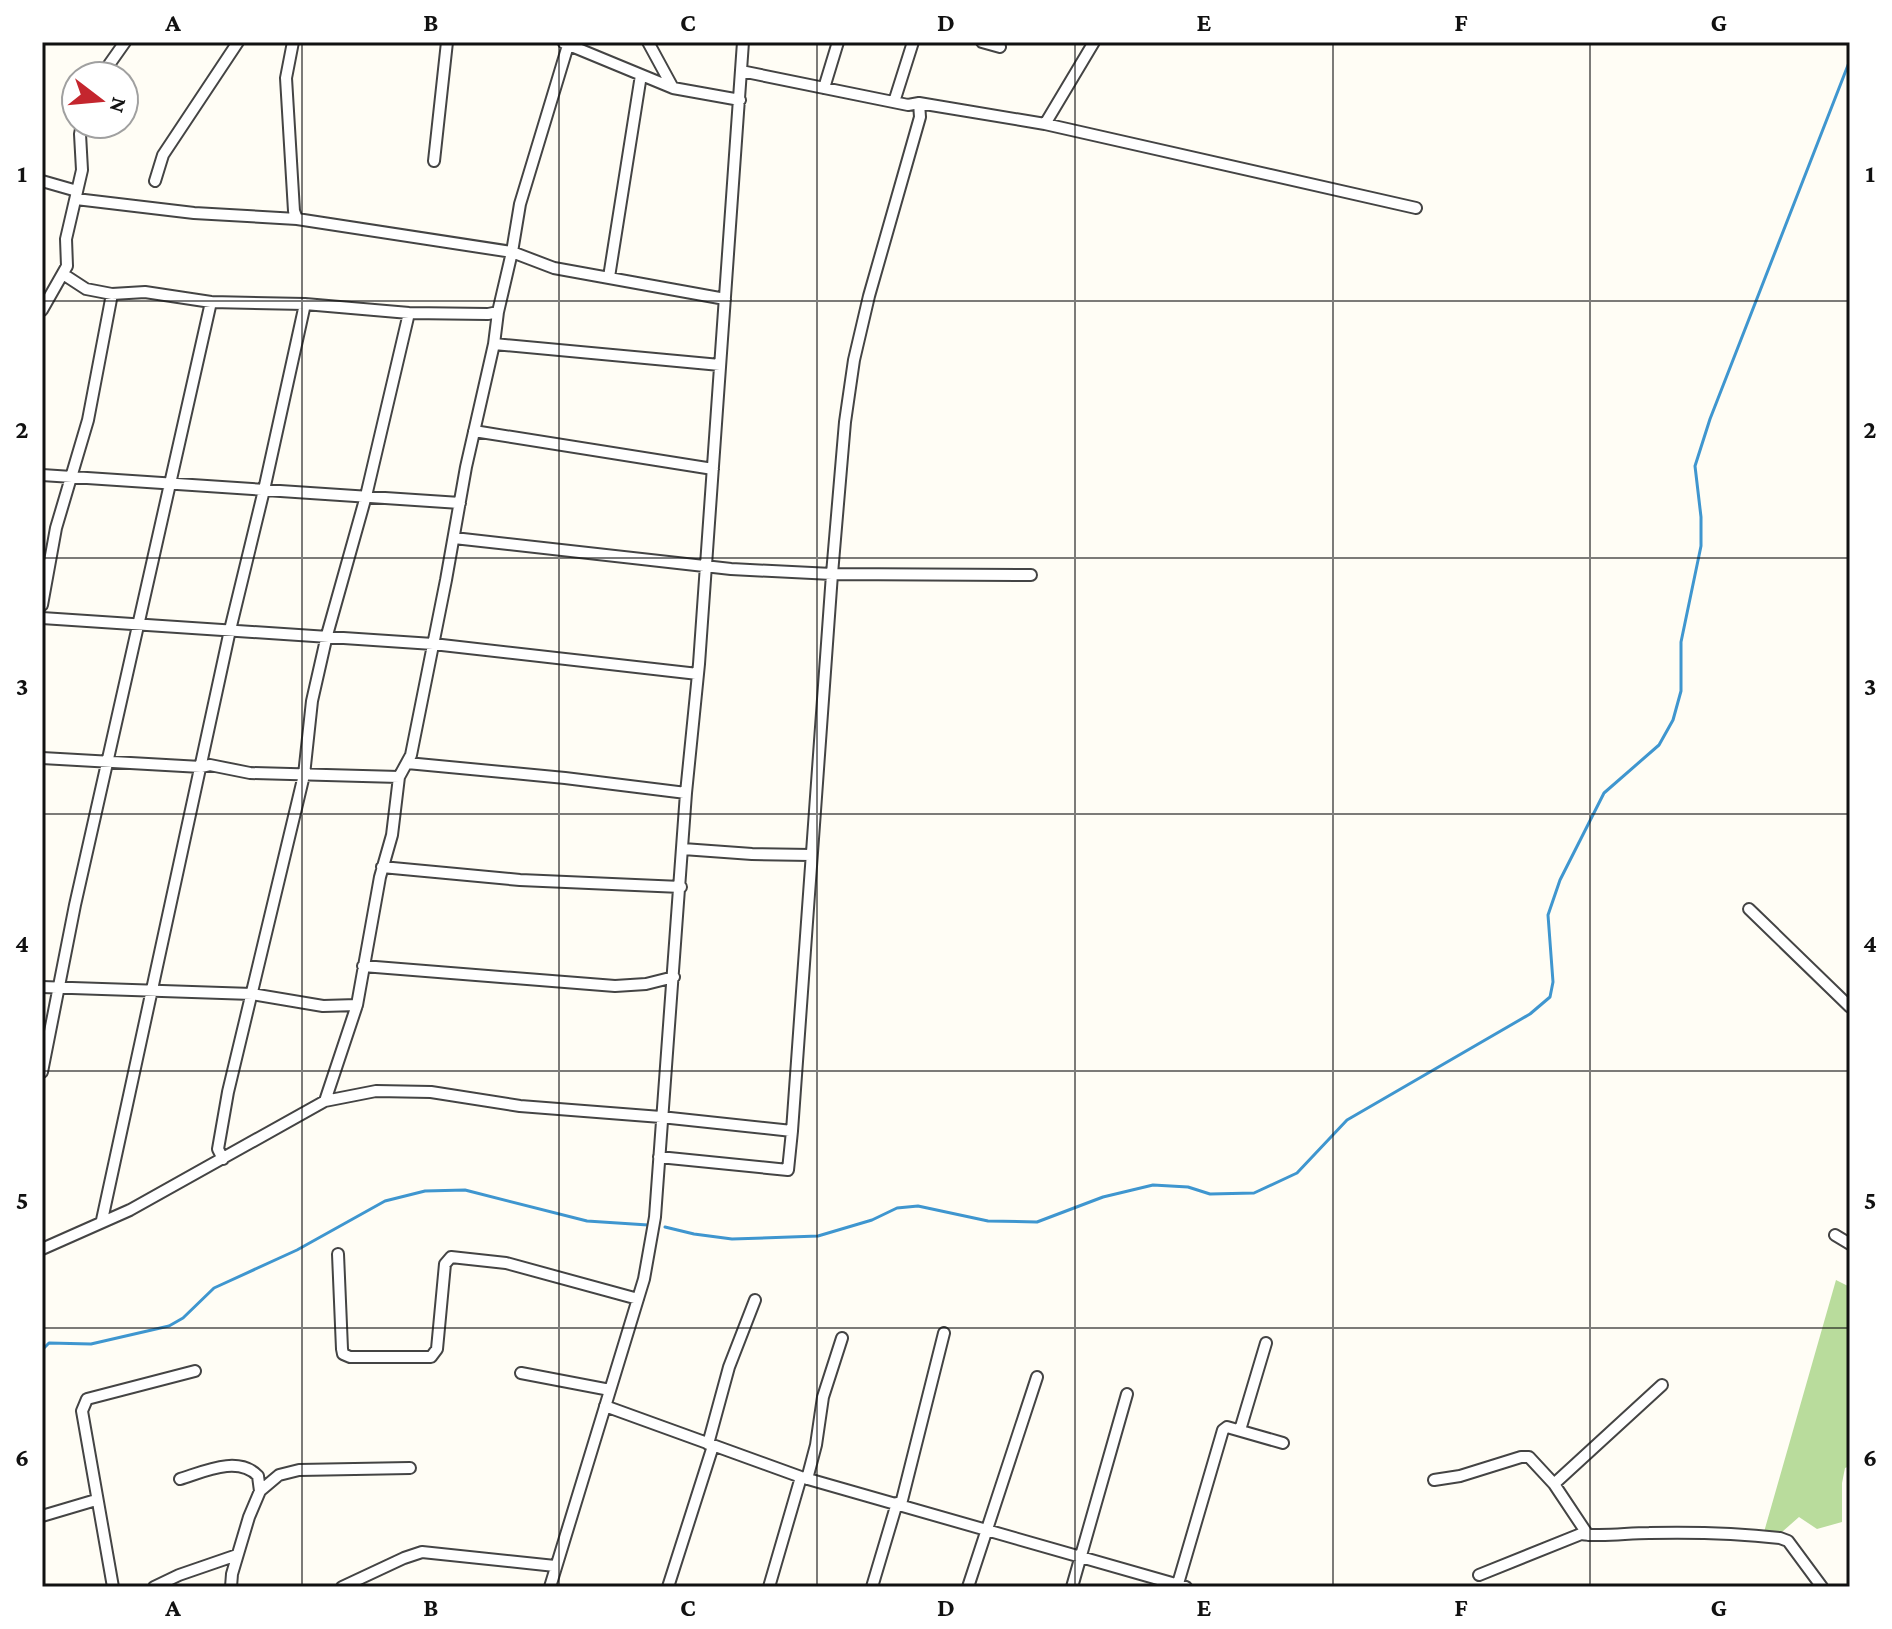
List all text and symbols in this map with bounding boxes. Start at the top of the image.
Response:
text: A [164,8,181,37]
text: B [423,8,439,37]
text: C [680,8,696,37]
text: D [937,8,955,37]
text: E [1197,8,1212,37]
text: F [1454,8,1468,37]
text: G [1711,8,1727,37]
north arrow [60,60,140,140]
text: N [105,95,133,116]
text: 1 [17,159,27,188]
text: 1 [1865,159,1875,188]
text: 2 [15,415,29,444]
text: 2 [1863,415,1877,444]
text: 3 [16,672,28,701]
text: 3 [1864,672,1876,701]
text: 4 [15,929,29,958]
text: 4 [1863,929,1877,958]
text: 5 [16,1186,28,1215]
text: 5 [1864,1186,1876,1215]
text: 6 [15,1443,29,1472]
text: 6 [1863,1443,1877,1472]
text: A [164,1593,181,1622]
text: B [423,1593,439,1622]
text: C [680,1593,696,1622]
text: D [937,1593,955,1622]
text: E [1197,1593,1212,1622]
text: F [1454,1593,1468,1622]
text: G [1711,1593,1727,1622]

